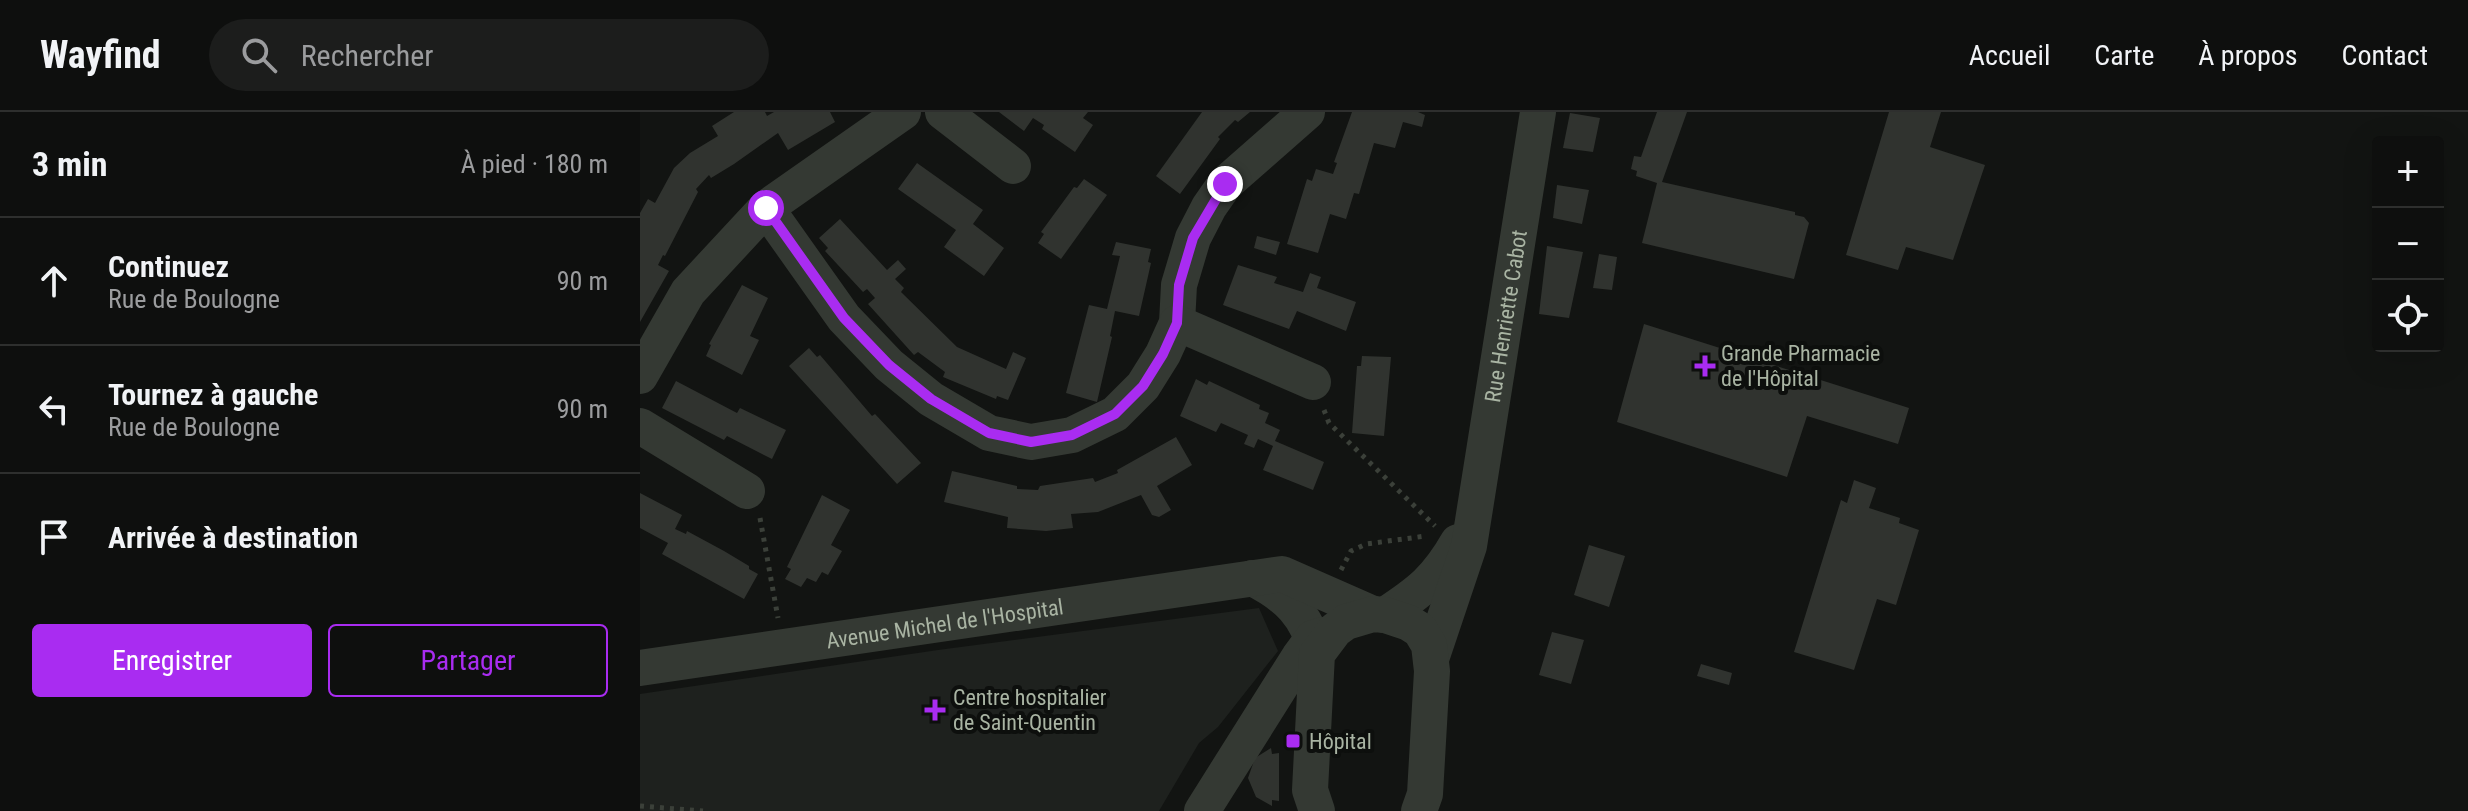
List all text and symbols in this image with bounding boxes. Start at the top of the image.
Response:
search box [209,19,769,91]
text: Wayfind [40,33,161,77]
icon: search [237,33,281,77]
text: Rechercher [301,38,433,73]
text: Accueil [1969,39,2050,72]
text: Carte [2094,39,2154,72]
text: À propos [2198,39,2298,72]
text: Contact [2342,39,2428,72]
map controls [2372,136,2444,352]
button: + [2372,136,2444,208]
text: 3 min [32,144,108,184]
text: À pied · 180 m [461,149,608,179]
route end [1207,166,1243,202]
route start [748,190,784,226]
button: − [2372,208,2444,280]
street label: Rue Henriette Cabot [1480,228,1532,404]
text: Continuez [108,249,229,284]
icon: ahead [32,259,76,303]
text: 90 m [557,266,608,296]
button: locate [2372,280,2444,352]
text: Rue de Boulogne [108,284,280,314]
place label: Grande Pharmacie de l'Hôpital [1721,341,1880,391]
marker: Grande Pharmacie de l'Hôpital [1696,357,1714,375]
text: Tournez à gauche [108,377,318,412]
icon: left [32,387,76,431]
text: 90 m [557,394,608,424]
text: Rue de Boulogne [108,412,280,442]
icon: arrive [32,515,76,559]
text: Arrivée à destination [108,520,358,555]
street label: Avenue Michel de l'Hospital [825,594,1065,653]
button: Enregistrer [32,624,312,697]
button: Partager [328,624,608,697]
place label: Centre hospitalier de Saint-Quentin [953,685,1107,735]
marker: Centre hospitalier de Saint-Quentin [924,699,946,721]
place label: Hôpital [1309,729,1372,754]
marker: Hôpital [1284,732,1302,750]

